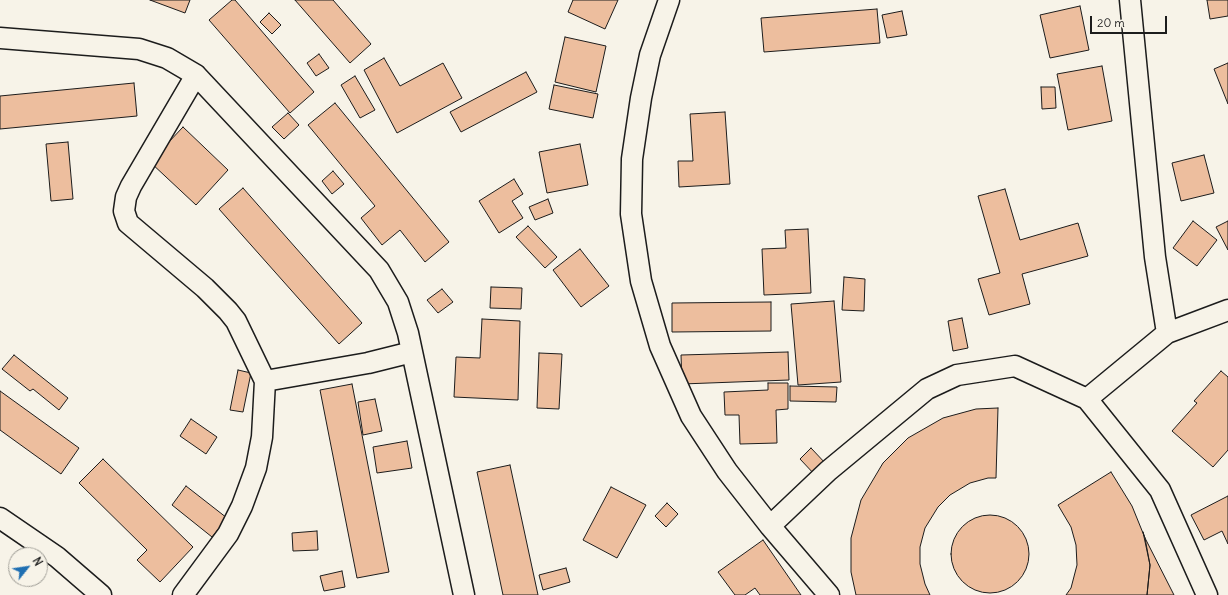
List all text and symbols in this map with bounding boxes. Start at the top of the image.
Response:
scale bar [1092,8,1169,34]
text: 20 m [1097,15,1125,30]
north arrow [8,547,48,587]
text: N [30,555,45,568]

